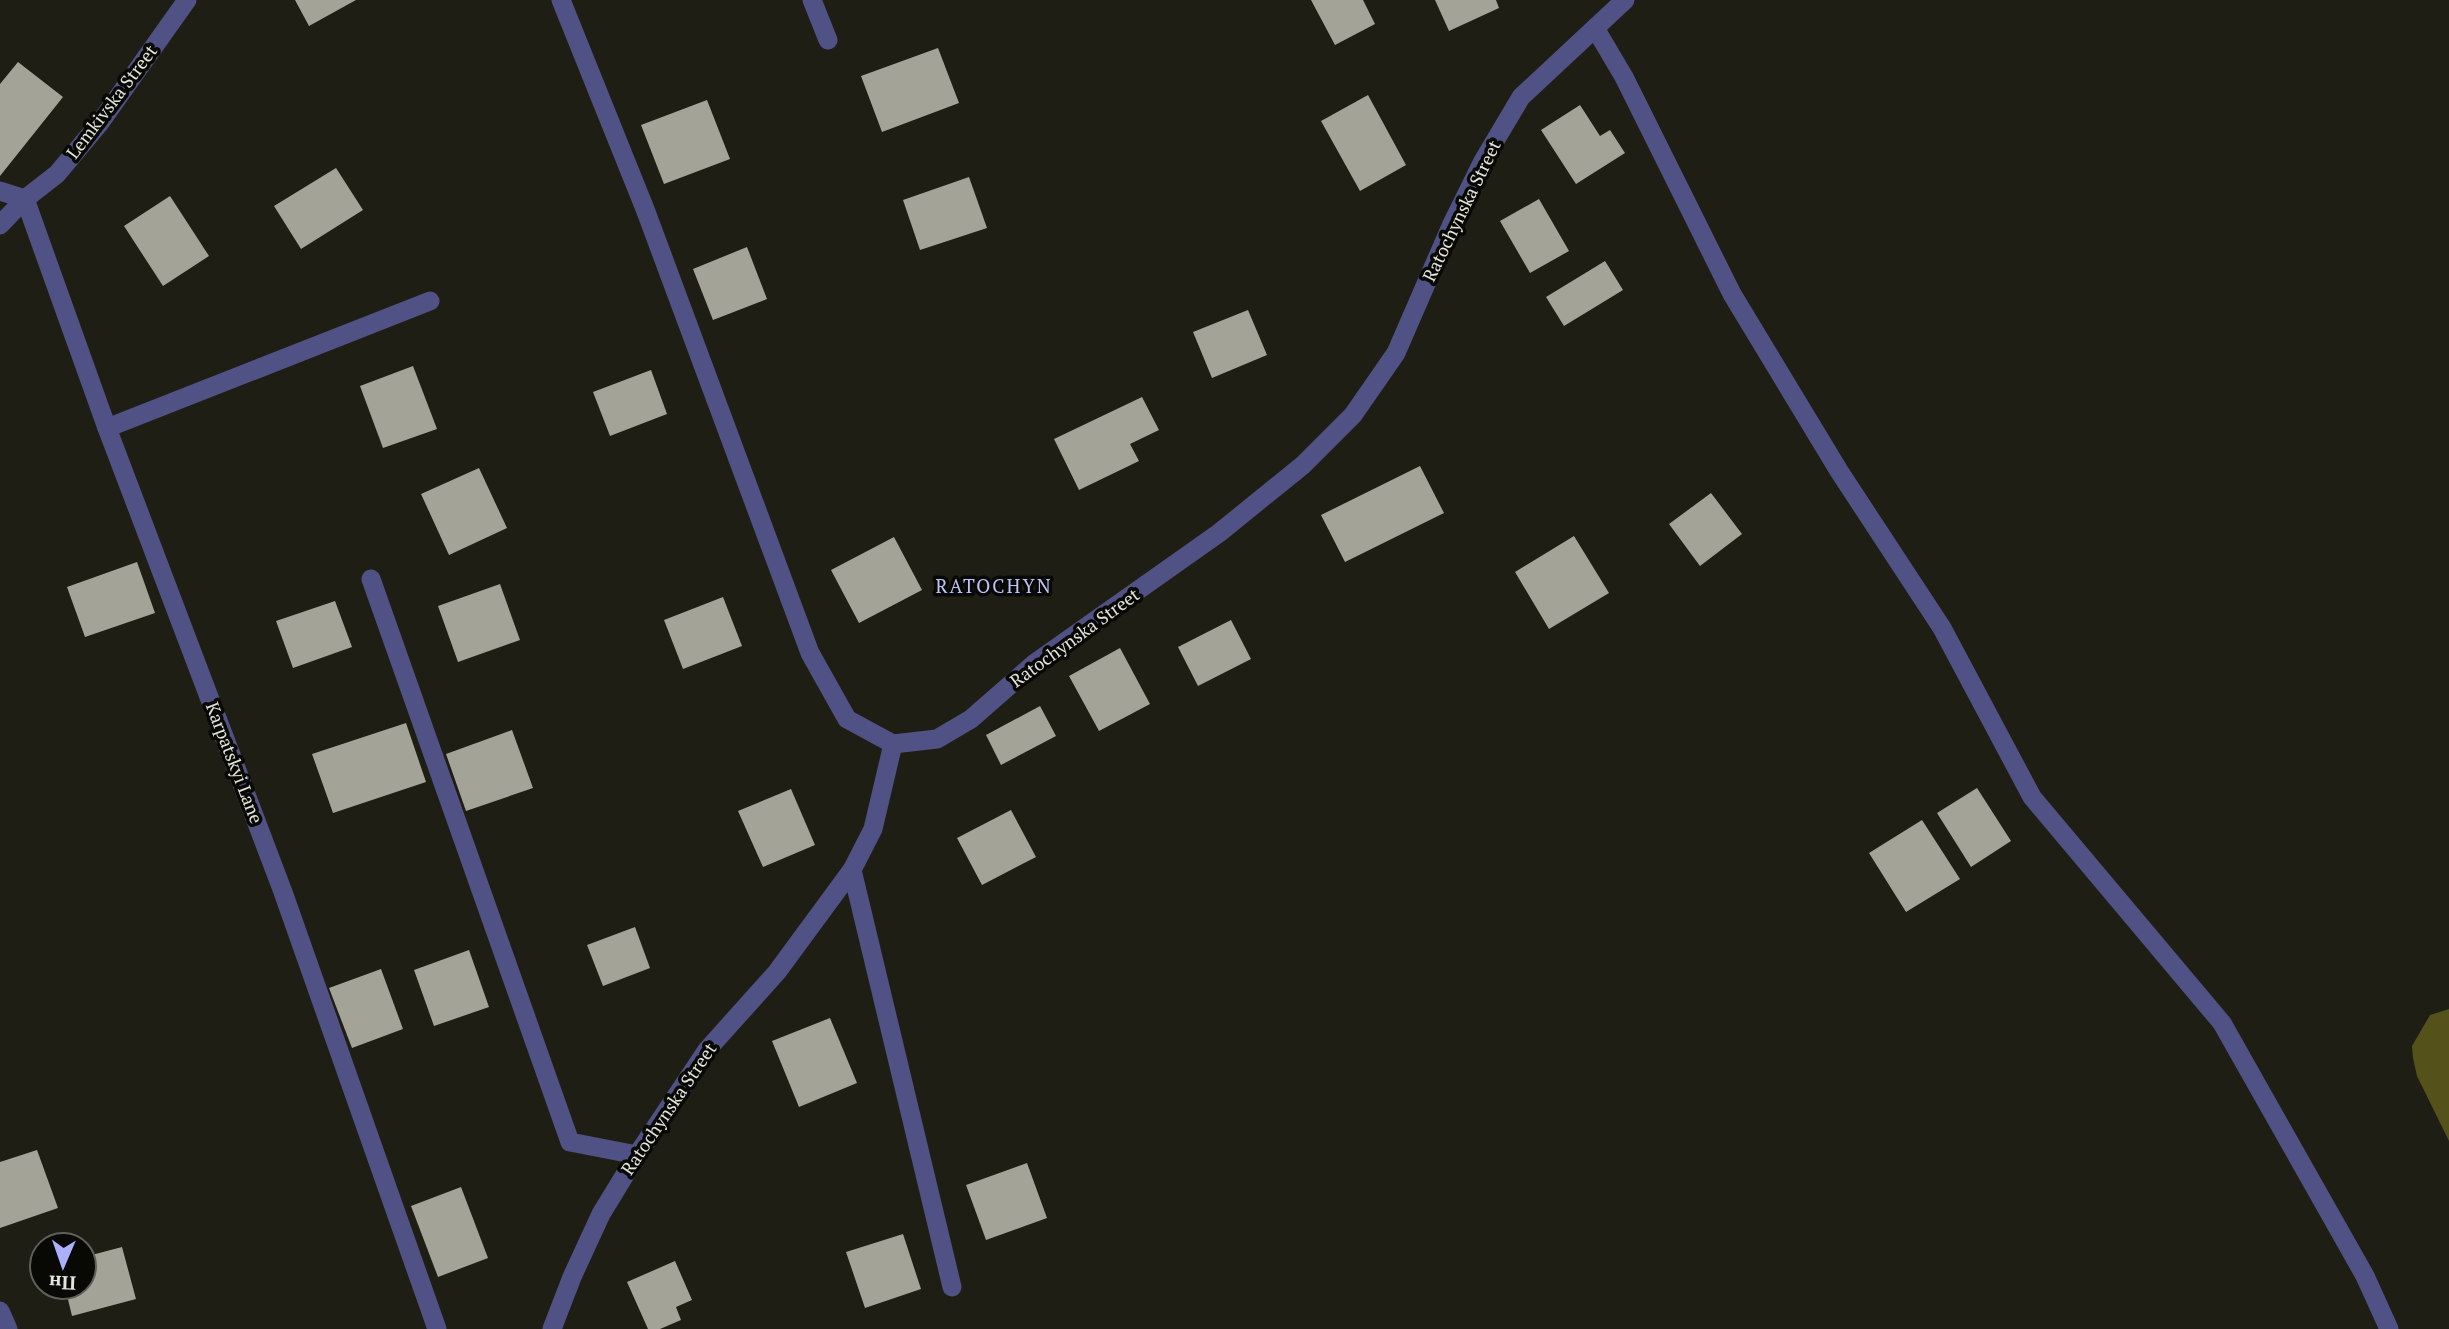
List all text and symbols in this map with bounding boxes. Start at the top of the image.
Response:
street label: Lemkivska Street [60,39,162,163]
street label: Ratochynska Street [1416,136,1506,285]
district label: RATOCHYN [935,573,1053,598]
street label: Ratochynska Street [1005,582,1144,692]
street label: Karpatskyi Lane [201,698,269,827]
street label: Ratochynska Street [615,1037,721,1179]
north arrow [28,1231,98,1301]
text: Пн [48,1271,76,1296]

